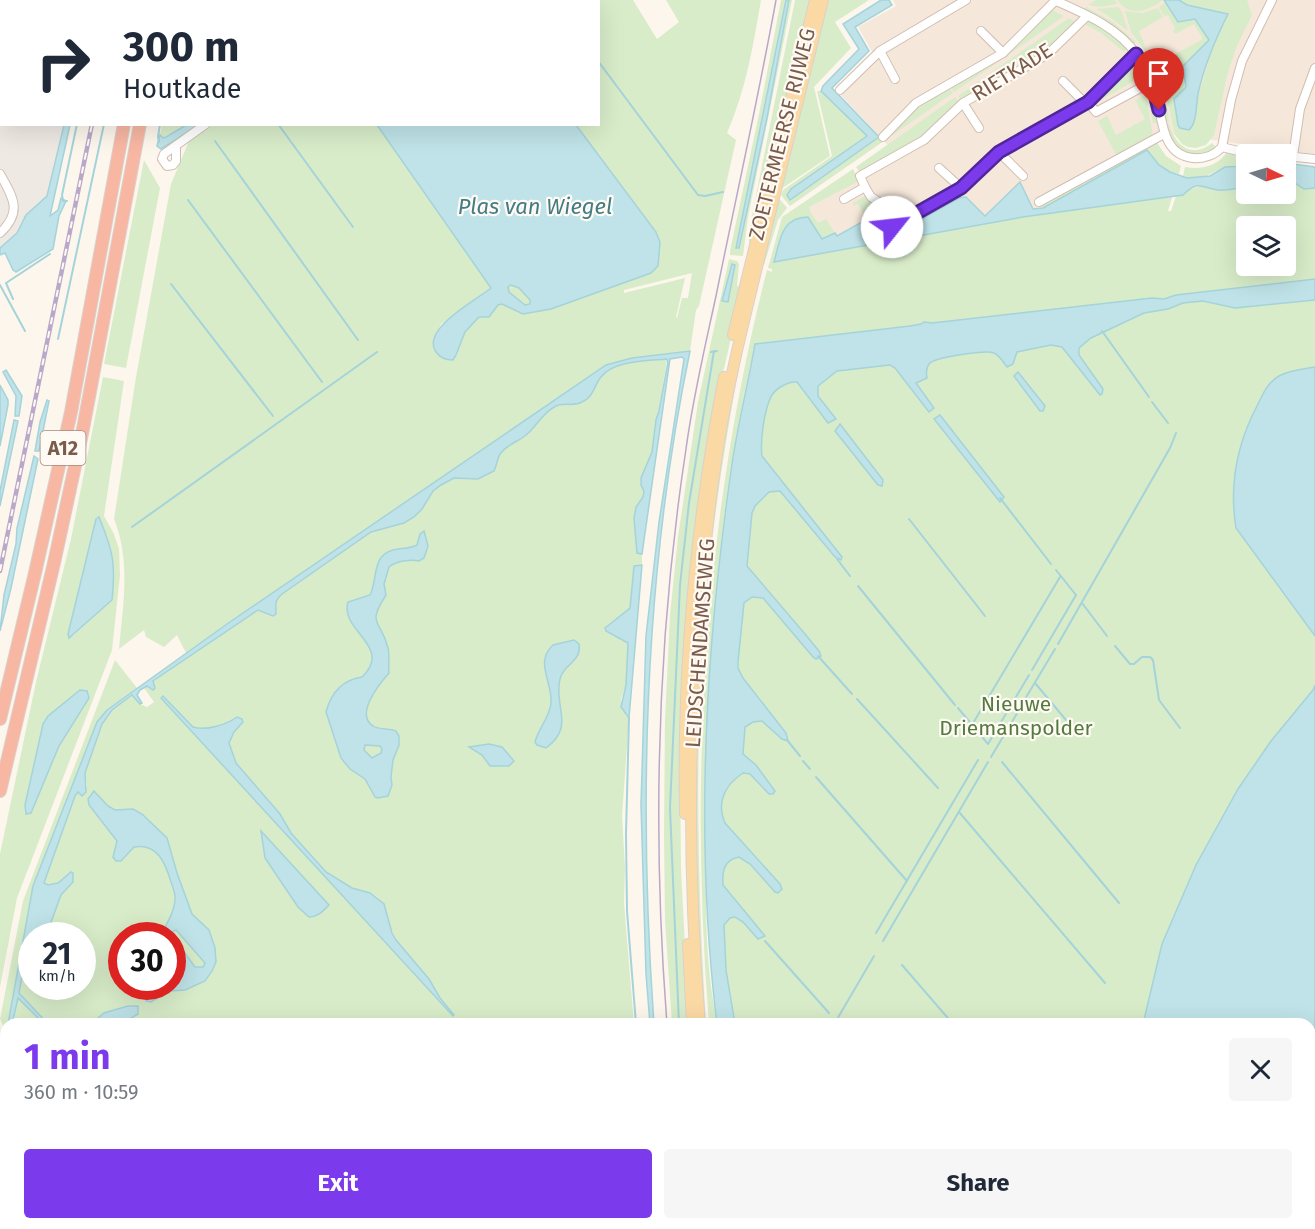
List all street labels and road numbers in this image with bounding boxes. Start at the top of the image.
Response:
street label: ZOETERMEERSE RIJWEG [743,25,821,243]
street label: RIETKADE [967,37,1057,107]
road number: A12 [40,431,86,465]
street label: LEIDSCHENDAMSEWEG [680,537,720,749]

